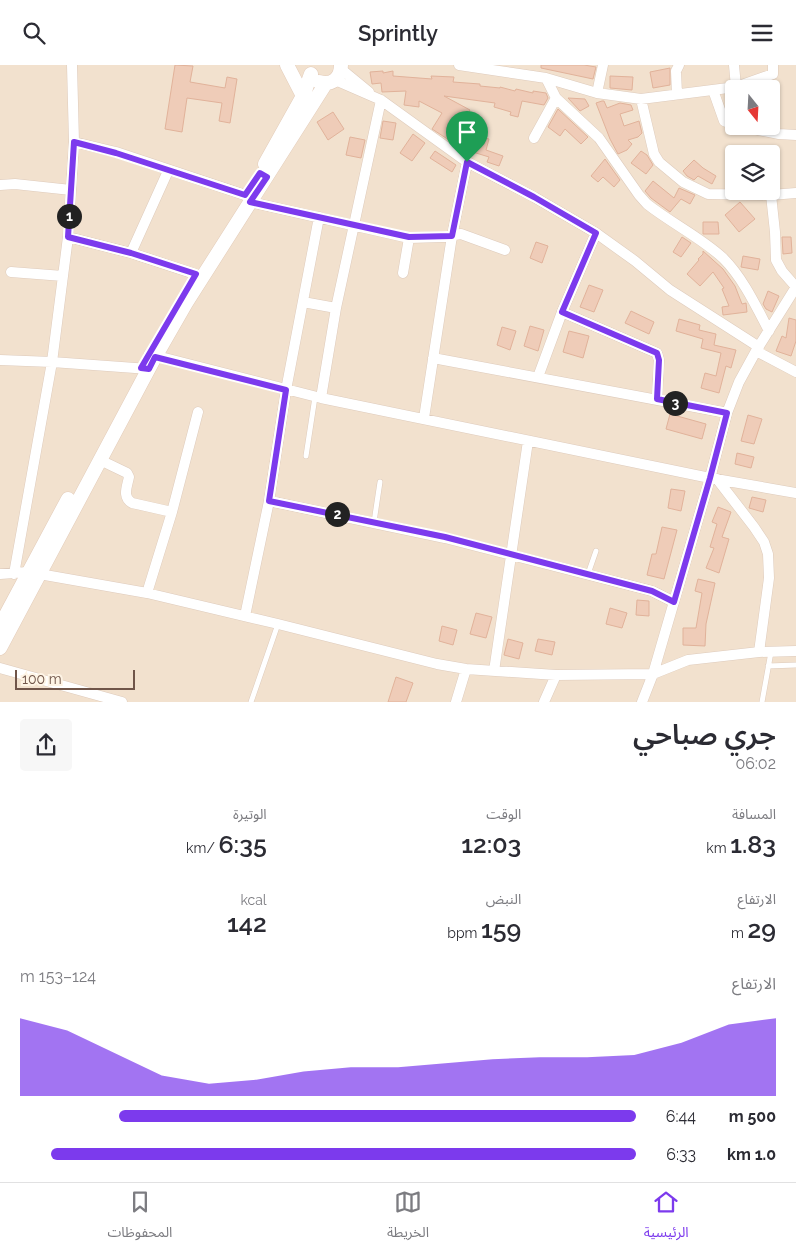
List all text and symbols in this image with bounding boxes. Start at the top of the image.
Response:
icon: search [20,19,48,47]
icon: menu [748,19,776,47]
text: Sprintly [358,20,438,46]
north arrow [725,80,780,135]
map controls [725,80,780,200]
pin [446,111,488,162]
icon: arrive [453,118,481,146]
button: layers [725,145,780,200]
pin: 1 [56,203,82,229]
text: 1 [66,208,73,224]
pin: 3 [662,391,688,415]
text: 3 [672,395,679,411]
pin: 2 [324,501,350,527]
text: 2 [334,506,341,522]
scale bar [15,667,135,690]
text: 100 m [22,671,62,687]
text: جري صباحي [633,718,776,751]
button: share [20,719,72,771]
text: 06:02 [735,754,776,773]
text: الوتيرة [233,806,267,822]
text: الوقت [486,806,521,822]
text: المسافة [732,806,776,822]
text: 6:35 [218,829,267,859]
text: 12:03 [461,829,521,859]
text: 1.83 [730,829,776,859]
text: /km [186,840,218,856]
text: km [706,840,730,856]
text: النبض [486,891,521,907]
text: الارتفاع [738,891,776,907]
text: kcal [241,892,267,908]
text: 142 [227,908,267,938]
text: 159 [481,914,521,944]
text: 29 [748,914,776,944]
text: bpm [447,925,481,941]
text: m [731,925,748,941]
text: 124–153 m [20,967,96,986]
text: الارتفاع [732,974,776,993]
text: 6:44 [666,1107,696,1126]
text: 500 m [729,1107,776,1126]
text: 6:33 [666,1145,696,1164]
text: 1.0 km [727,1145,776,1164]
tab: المحفوظات [107,1188,172,1247]
tab: الخريطة [387,1188,429,1247]
tab: الرئيسية [644,1188,689,1247]

